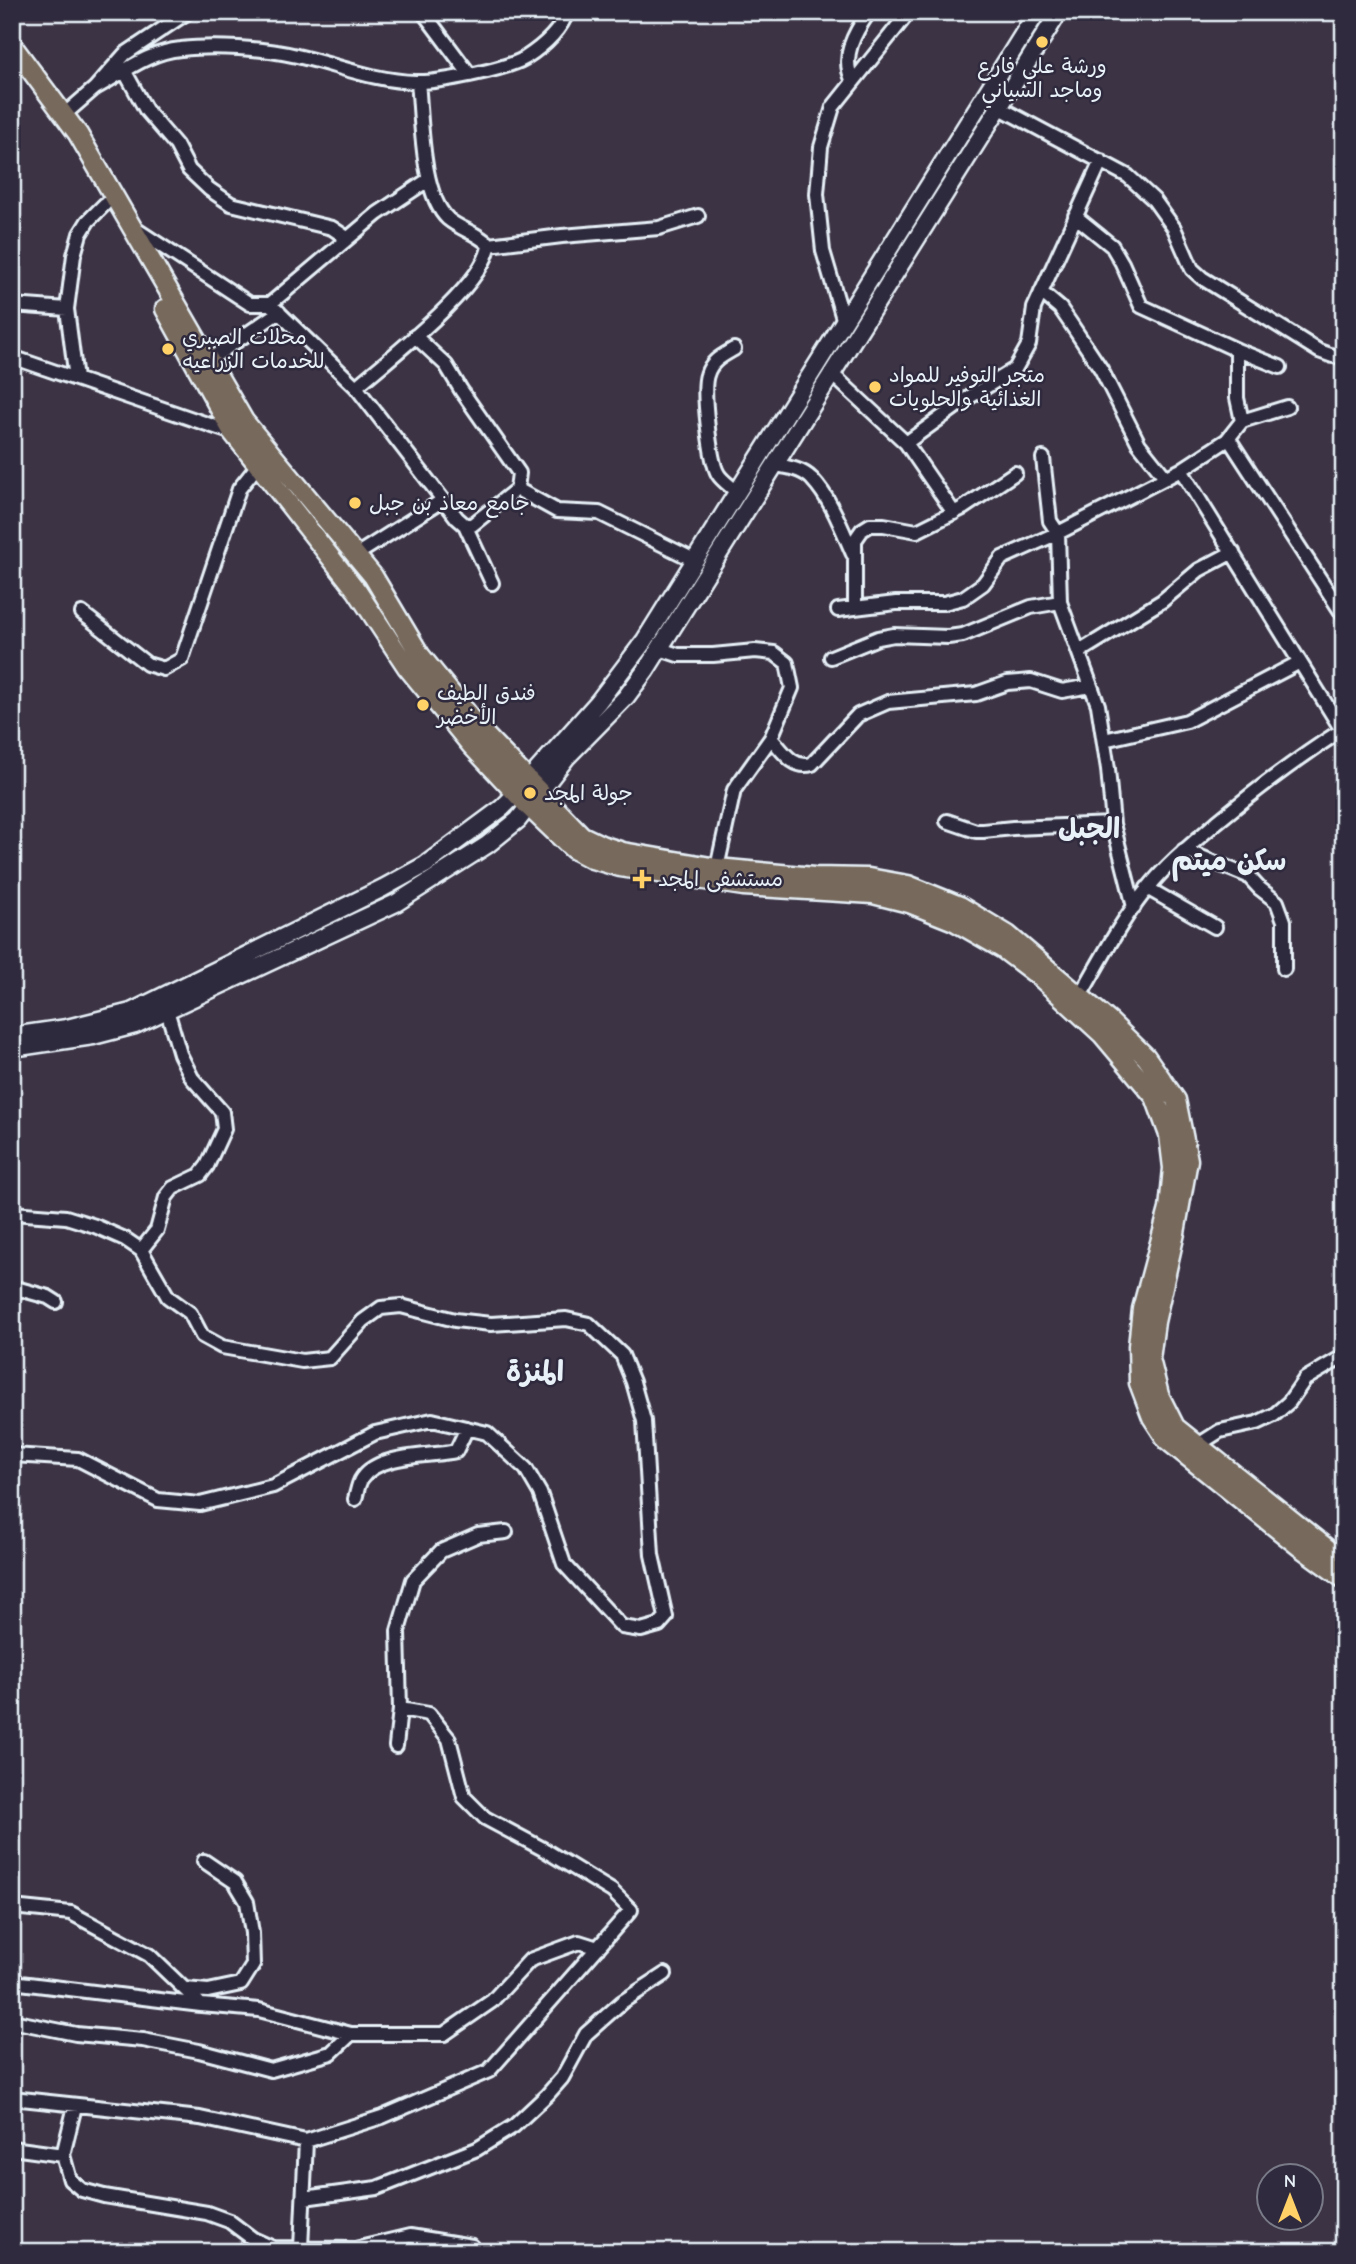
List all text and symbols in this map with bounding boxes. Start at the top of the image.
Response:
marker: ورشة علي فارع وماجد السياني [1034,34,1050,50]
place label: ورشة علي فارع وماجد السياني [977,54,1107,109]
place label: محلات الصبري للخدمات الزراعيه [182,325,325,373]
marker: محلات الصبري للخدمات الزراعيه [160,341,176,357]
place label: متجر التوفير للمواد الغذائية والحلويات [889,363,1045,413]
marker: متجر التوفير للمواد الغذائية والحلويات [867,379,883,395]
place label: جامع معاذ بن جبل [369,491,530,518]
marker: جامع معاذ بن جبل [347,495,363,511]
place label: فندق الطيف الأخضر [435,681,536,729]
marker: فندق الطيف الأخضر [415,697,431,713]
place label: جولة المجد [544,781,633,806]
marker: جولة المجد [522,785,538,801]
district label: الجبل [1058,813,1120,846]
district label: سكن ميتم [1172,845,1286,882]
place label: مستشفى المجد [658,867,783,893]
marker: مستشفى المجد [632,869,652,889]
district label: المنزة [506,1356,564,1388]
north arrow [1254,2162,1324,2232]
text: N [1284,2170,1296,2192]

